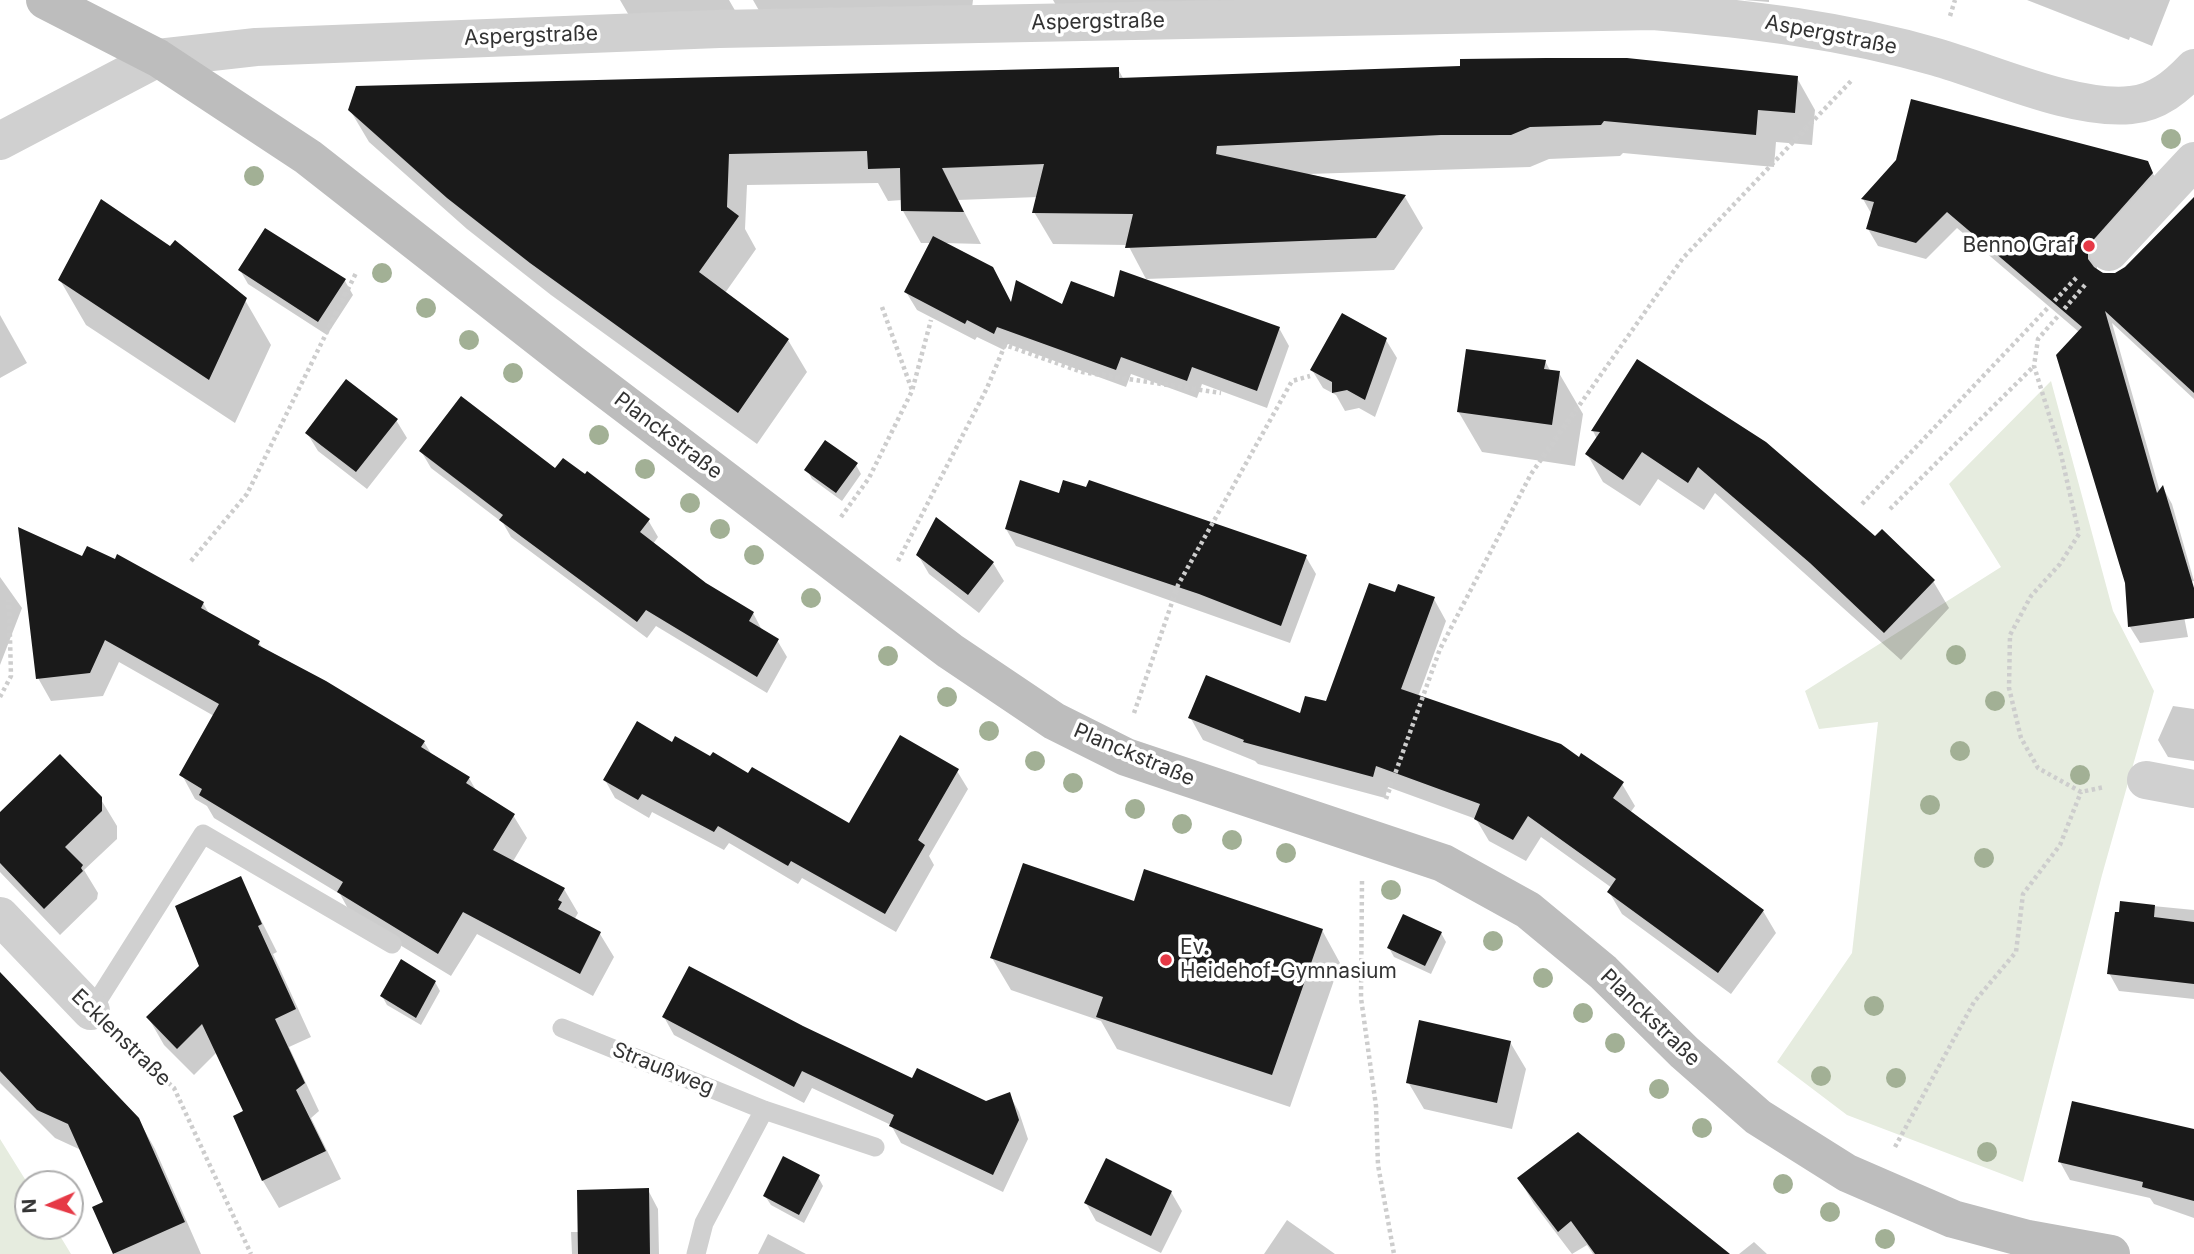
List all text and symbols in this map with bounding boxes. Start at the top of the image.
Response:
street label: Aspergstraße [1031,8,1165,36]
street label: Aspergstraße [1763,10,1899,60]
street label: Aspergstraße [464,21,598,51]
place label: Benno Graf [1963,233,2075,259]
marker: Benno Graf [2081,238,2097,254]
street label: Planckstraße [609,387,727,485]
street label: Planckstraße [1070,718,1198,792]
place label: Ev. Heidehof-Gymnasium [1180,935,1397,985]
marker: Ev. Heidehof-Gymnasium [1158,952,1174,968]
street label: Planckstraße [1595,964,1705,1072]
street label: Ecklenstraße [66,984,176,1092]
street label: Straußweg [609,1037,717,1101]
north arrow [14,1170,84,1240]
text: N [18,1198,41,1214]

